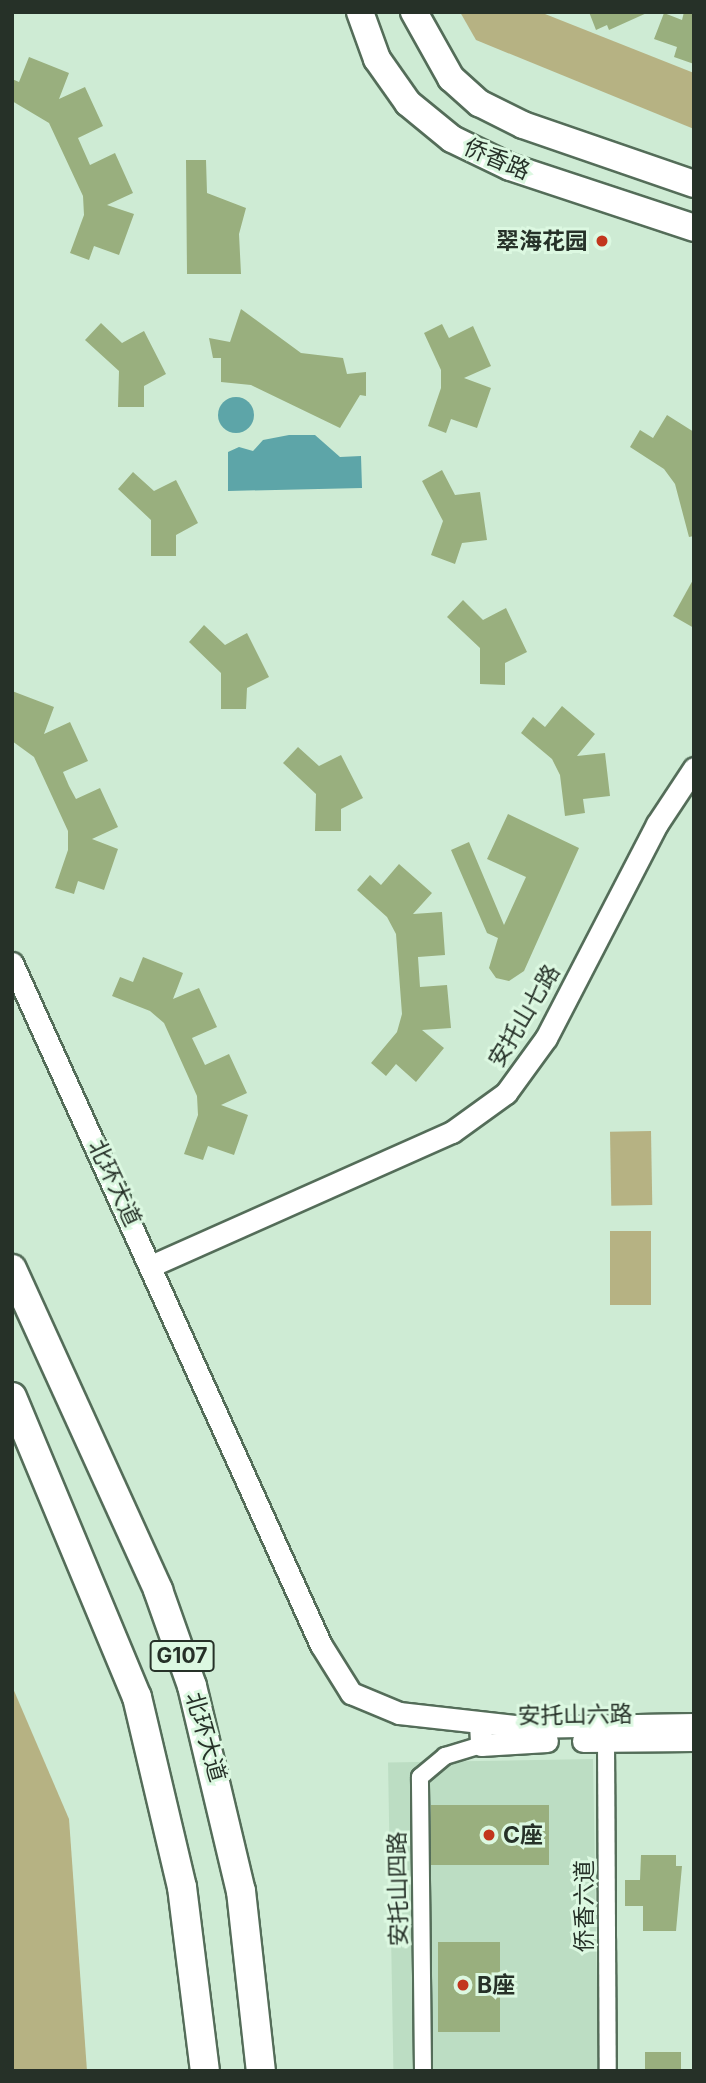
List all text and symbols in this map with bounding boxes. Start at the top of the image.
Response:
street label: 侨香路 [460,133,534,185]
place label: 翠海花园 [496,227,588,255]
marker: 翠海花园 [594,233,610,249]
street label: 安托山七路 [483,960,565,1072]
street label: 北环大道 [83,1135,147,1231]
road number: G107 [149,1638,215,1674]
street label: 北环大道 [180,1689,232,1785]
street label: 安托山六路 [517,1700,633,1730]
place label: C座 [503,1821,543,1849]
marker: C座 [481,1827,497,1843]
street label: 安托山四路 [383,1831,413,1947]
street label: 侨香六道 [570,1860,598,1952]
place label: B座 [477,1971,515,1999]
marker: B座 [455,1977,471,1993]

